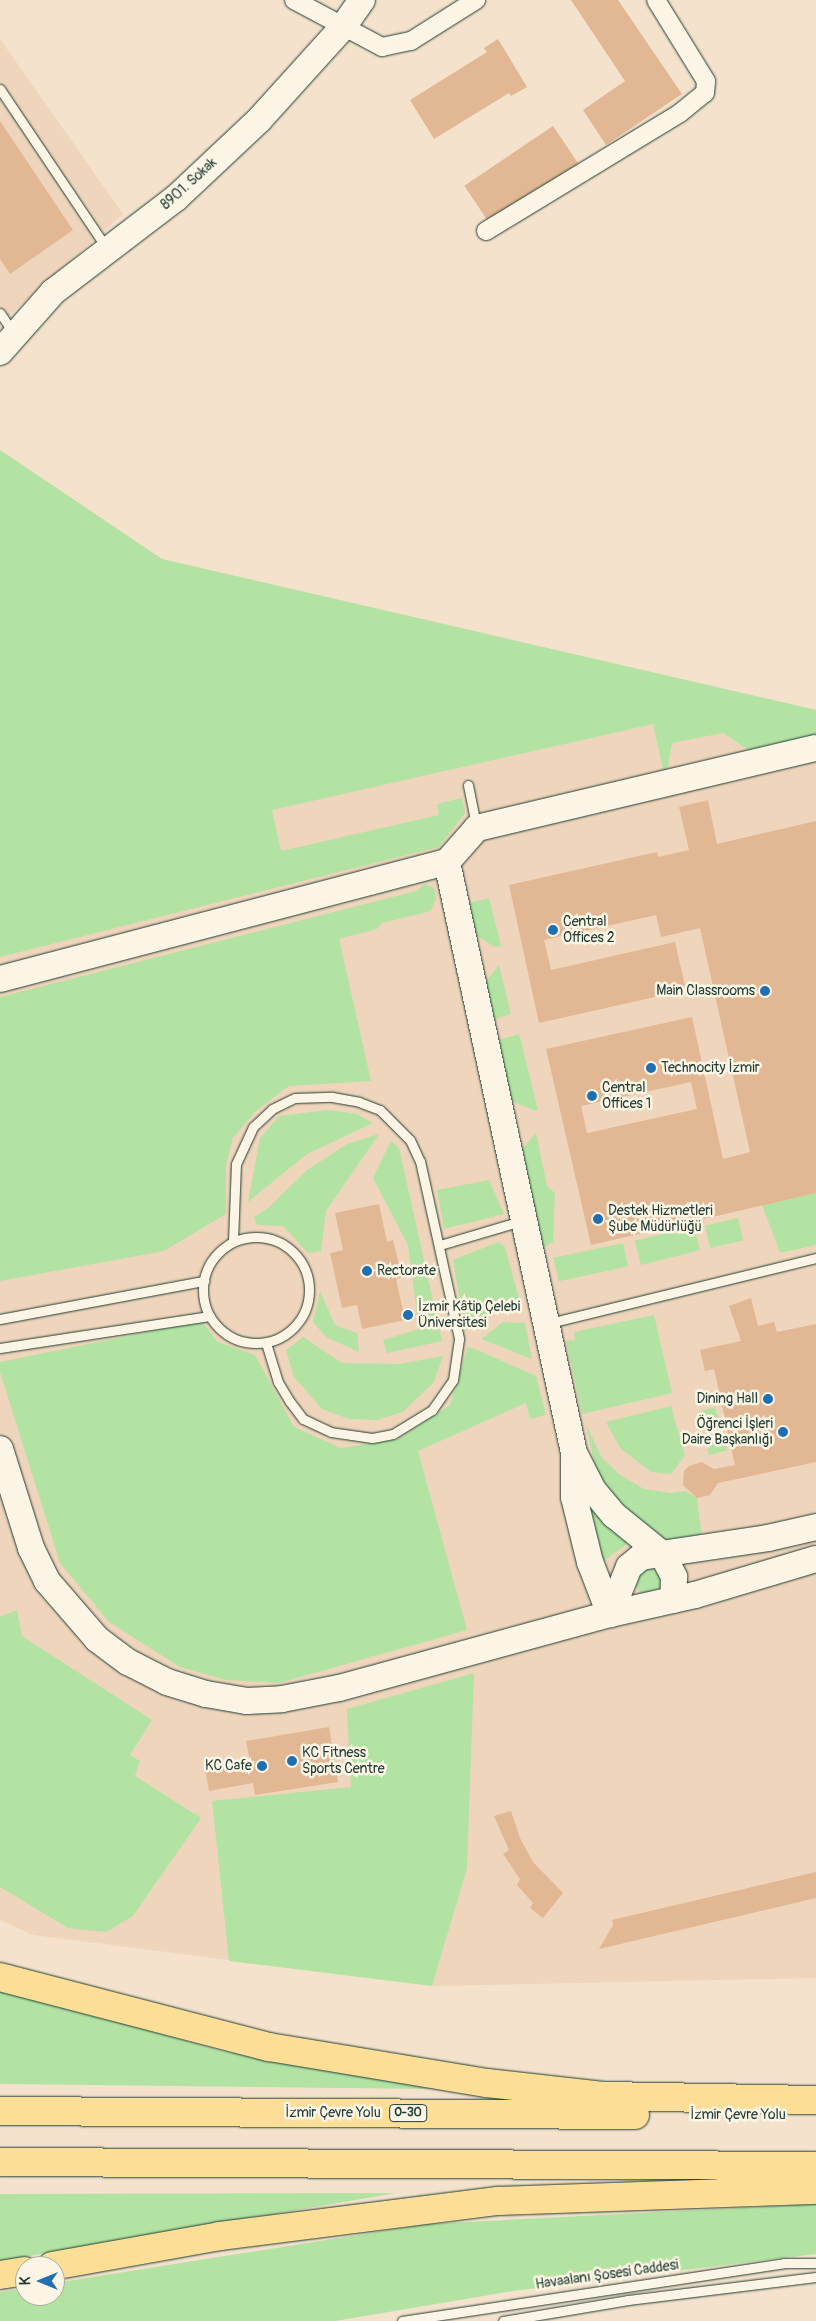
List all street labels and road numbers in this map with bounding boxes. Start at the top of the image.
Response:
street label: 8901. Sokak [158,155,220,213]
road number: O-30 [388,2104,428,2122]
street label: İzmir Çevre Yolu [285,2105,381,2121]
street label: İzmir Çevre Yolu [690,2107,786,2123]
street label: Havaalanı Şosesi Caddesi [534,2257,680,2293]

